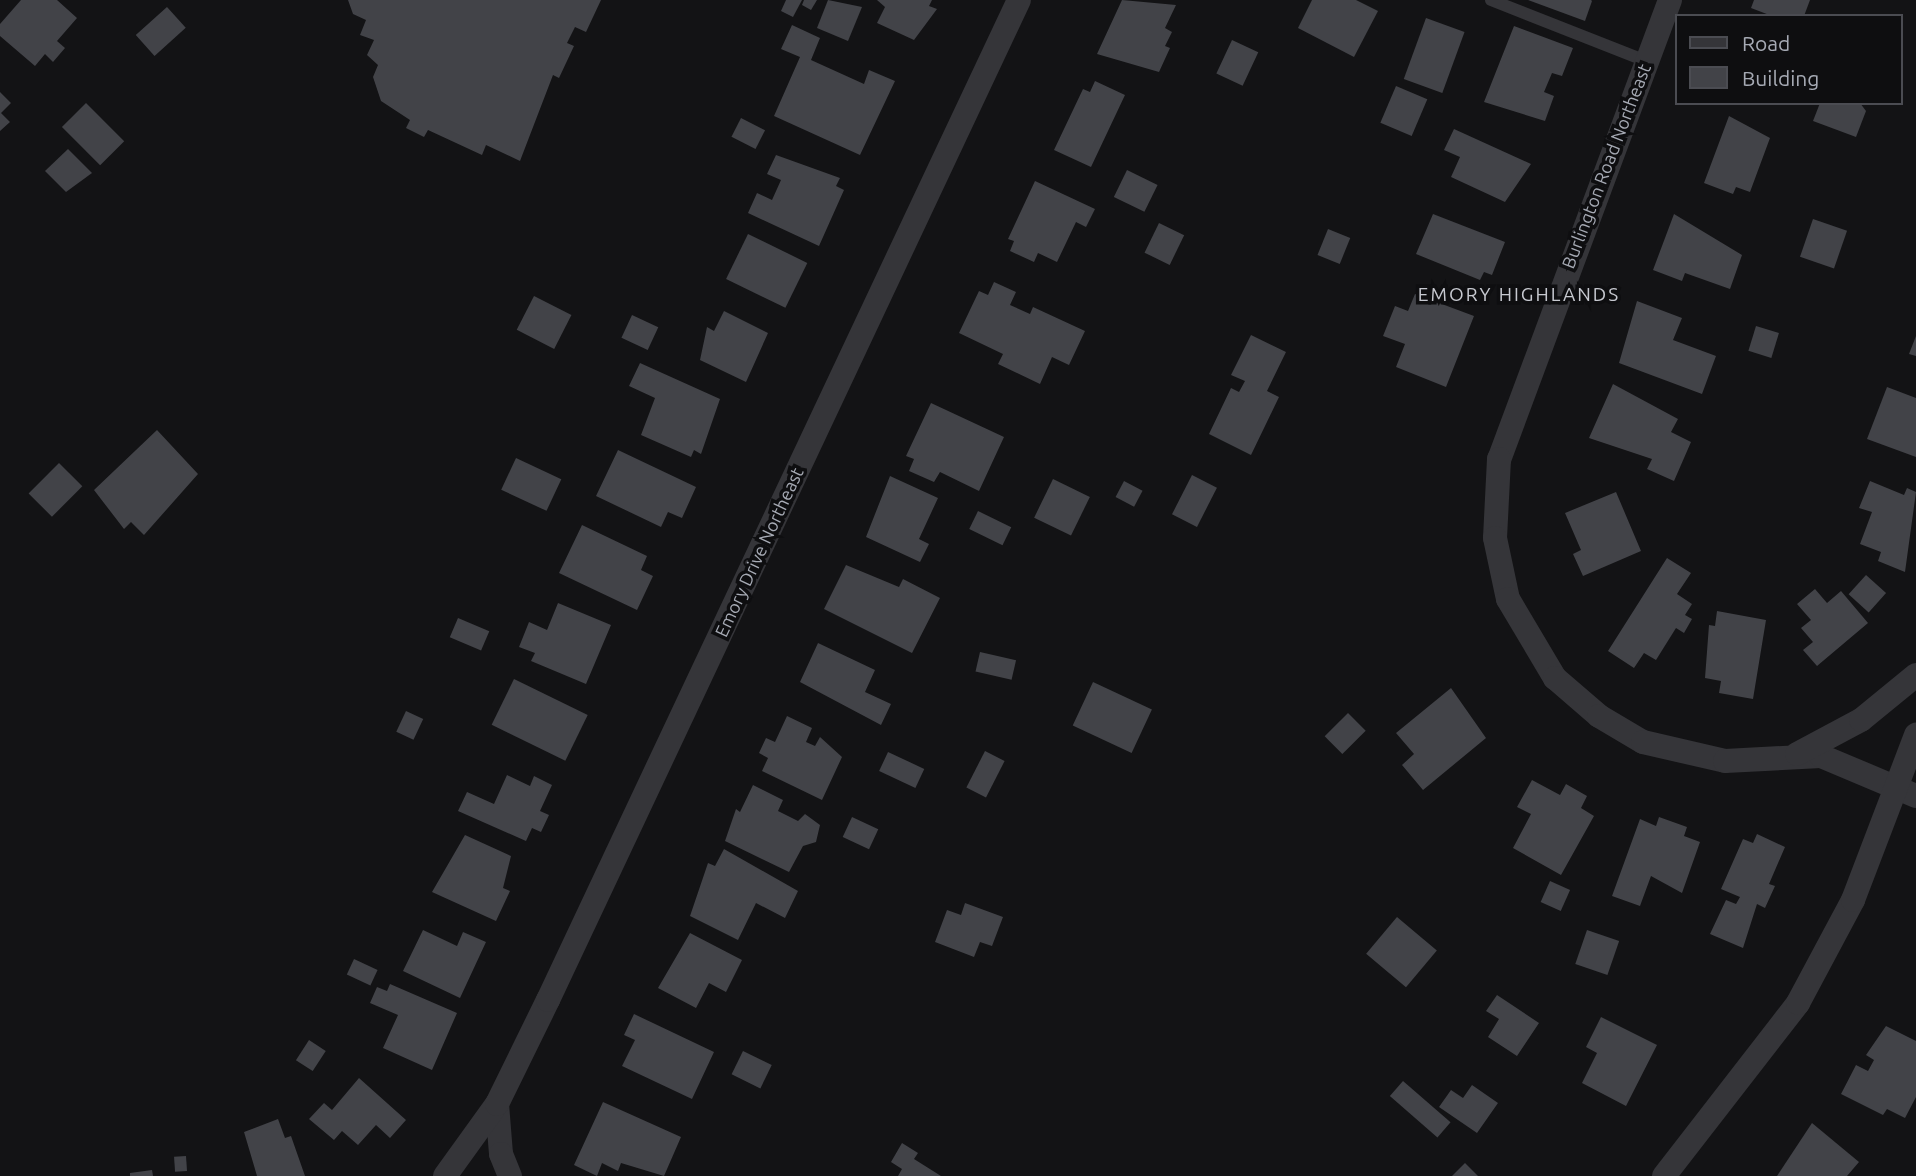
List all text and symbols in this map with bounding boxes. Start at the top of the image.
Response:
legend [1674,14,1902,105]
text: Road [1742,31,1790,55]
street label: Burlington Road Northeast [1557,61,1655,271]
text: Building [1742,66,1819,90]
district label: EMORY HIGHLANDS [1420,284,1618,306]
street label: Emory Drive Northeast [710,464,808,640]

